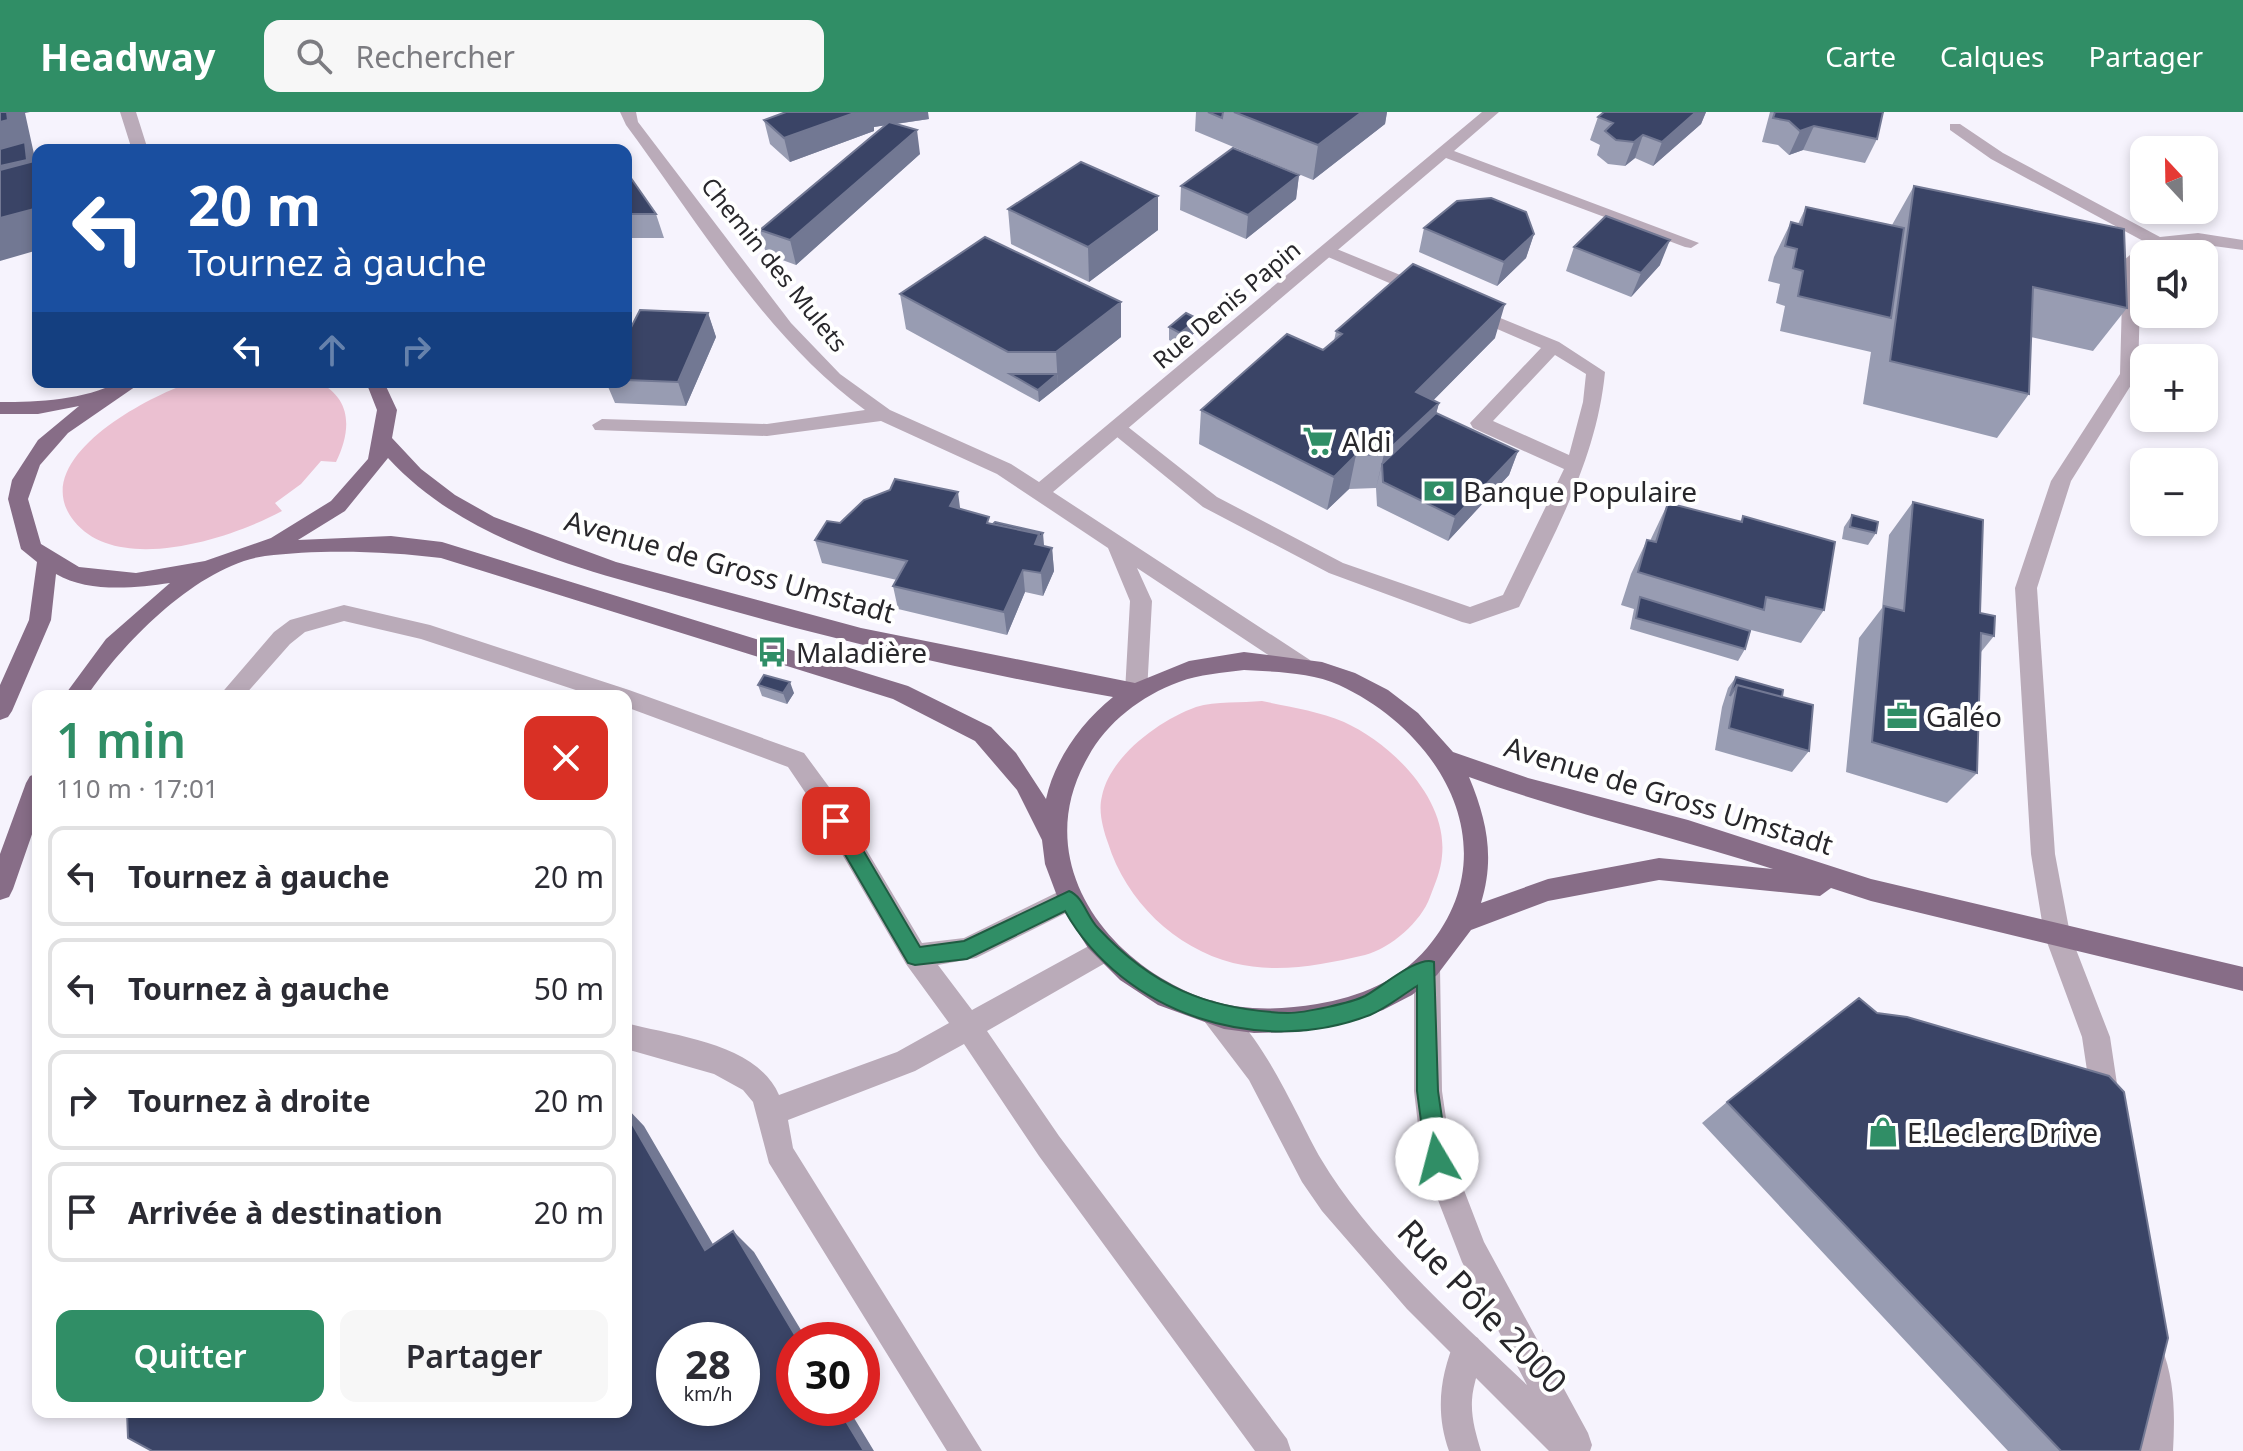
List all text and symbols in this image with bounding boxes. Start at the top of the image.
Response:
search box [264,20,824,92]
text: Headway [40,30,216,82]
icon: search [292,34,336,78]
text: Rechercher [356,36,515,77]
text: Carte [1825,37,1896,75]
text: Calques [1940,37,2044,75]
text: Partager [2088,37,2203,75]
north arrow [2130,136,2218,224]
map controls [2130,136,2218,536]
text: 20 m [188,166,321,242]
street label: Chemin des Mulets [694,170,856,358]
icon: left [56,176,160,280]
street label: Rue Denis Papin [1145,233,1307,375]
text: Tournez à gauche [188,238,487,287]
button: sound [2130,240,2218,328]
icon: left [226,328,270,372]
icon: ahead [310,328,354,372]
icon: right [394,328,438,372]
button: + [2130,344,2218,432]
place label: Aldi [1342,422,1392,460]
supermarket icon: Aldi [1301,424,1335,458]
button: − [2130,448,2218,536]
place label: Banque Populaire [1463,472,1697,510]
bank icon: Banque Populaire [1422,474,1456,508]
street label: Avenue de Gross Umstadt [561,501,899,631]
place label: Maladière [796,633,927,671]
bus stop icon: Maladière [755,635,789,669]
place label: Galéo [1926,697,2002,735]
office icon: Galéo [1885,699,1919,733]
text: 1 min [56,707,186,772]
button: close [524,716,608,800]
street label: Avenue de Gross Umstadt [1500,727,1838,863]
text: 110 m · 17:01 [56,770,219,806]
pin [802,787,870,855]
icon: arrive [814,799,858,843]
icon: left [60,854,104,898]
text: Tournez à gauche [128,856,390,897]
text: 20 m [534,856,604,897]
icon: left [60,966,104,1010]
text: Tournez à gauche [128,968,390,1009]
text: 50 m [534,968,604,1009]
icon: right [60,1078,104,1122]
text: Tournez à droite [128,1080,371,1121]
text: 20 m [534,1080,604,1121]
place label: E.Leclerc Drive [1907,1113,2098,1151]
shop icon: E.Leclerc Drive [1866,1115,1900,1149]
position arrow [1395,1117,1479,1201]
icon: arrive [60,1190,104,1234]
text: Arrivée à destination [128,1192,443,1233]
text: 20 m [534,1192,604,1233]
street label: Rue Pôle 2000 [1388,1209,1578,1403]
button: Quitter [56,1310,324,1402]
button: Partager [340,1310,608,1402]
speed limit sign: 30 [776,1322,880,1426]
text: 28 [685,1336,731,1391]
text: km/h [683,1380,733,1407]

